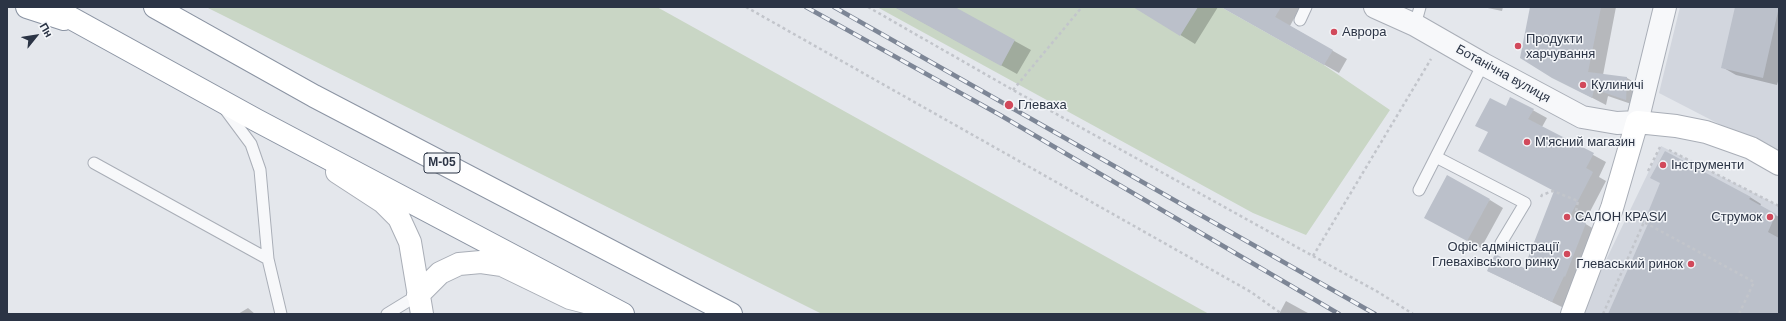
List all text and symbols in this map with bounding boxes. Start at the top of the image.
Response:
north arrow [16,16,56,56]
text: Пн [38,21,55,39]
place label: Аврора [1342,24,1386,40]
marker: Аврора [1329,27,1339,37]
place label: Продукти харчування [1526,31,1595,62]
marker: Продукти харчування [1513,41,1523,51]
street label: Ботанічна вулиця [1453,42,1553,106]
place label: Кулиничі [1591,77,1644,93]
marker: Кулиничі [1578,80,1588,90]
place label: Глеваха [1018,97,1067,113]
marker: Глеваха [1003,99,1015,111]
place label: М'ясний магазин [1535,134,1635,150]
marker: М'ясний магазин [1522,137,1532,147]
road number: М-05 [424,153,460,173]
place label: Інструменти [1671,157,1744,173]
marker: Інструменти [1658,160,1668,170]
place label: САЛОН КРАSИ [1575,209,1667,225]
place label: Струмок [1711,209,1762,225]
marker: САЛОН КРАSИ [1562,212,1572,222]
marker: Струмок [1765,212,1775,222]
place label: Офіс адміністрації Глевахівського ринку [1432,239,1559,270]
marker: Офіс адміністрації Глевахівського ринку [1562,249,1572,259]
place label: Глеваський ринок [1576,256,1683,272]
marker: Глеваський ринок [1686,259,1696,269]

